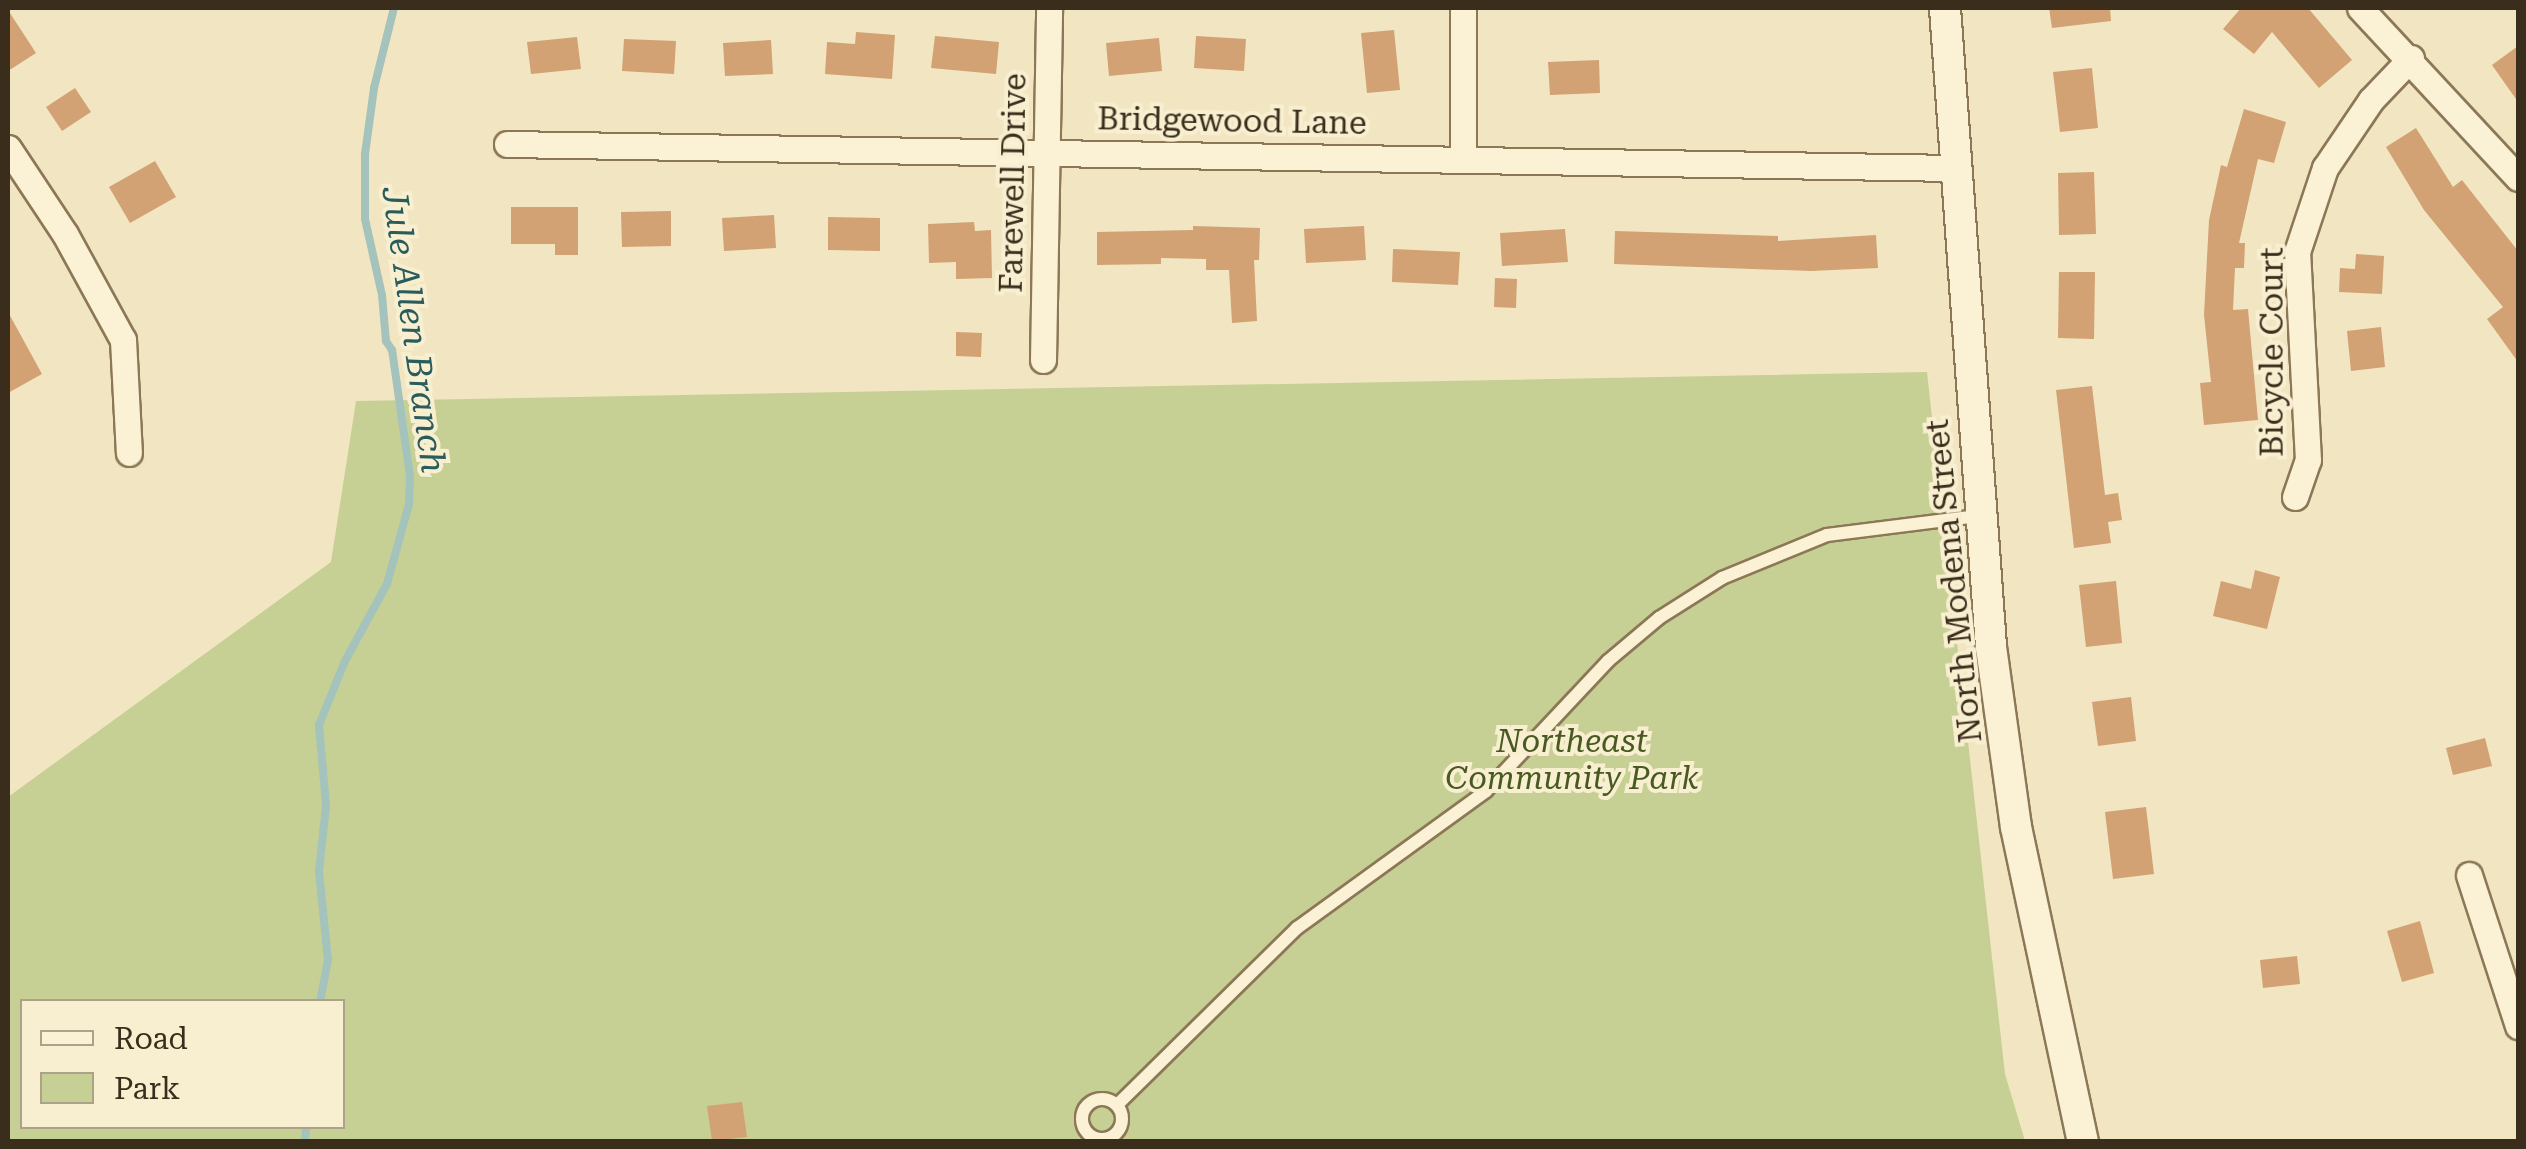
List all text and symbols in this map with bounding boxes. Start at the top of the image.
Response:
street label: Farewell Drive [992,73,1034,293]
street label: Bridgewood Lane [1097,99,1367,143]
water label: Jule Allen Branch [372,184,454,476]
street label: Bicycle Court [2253,247,2291,457]
street label: North Modena Street [1918,417,1990,745]
park label: Northeast Community Park [1445,723,1699,798]
legend [20,999,345,1129]
text: Road [114,1021,188,1056]
text: Park [114,1071,180,1106]

